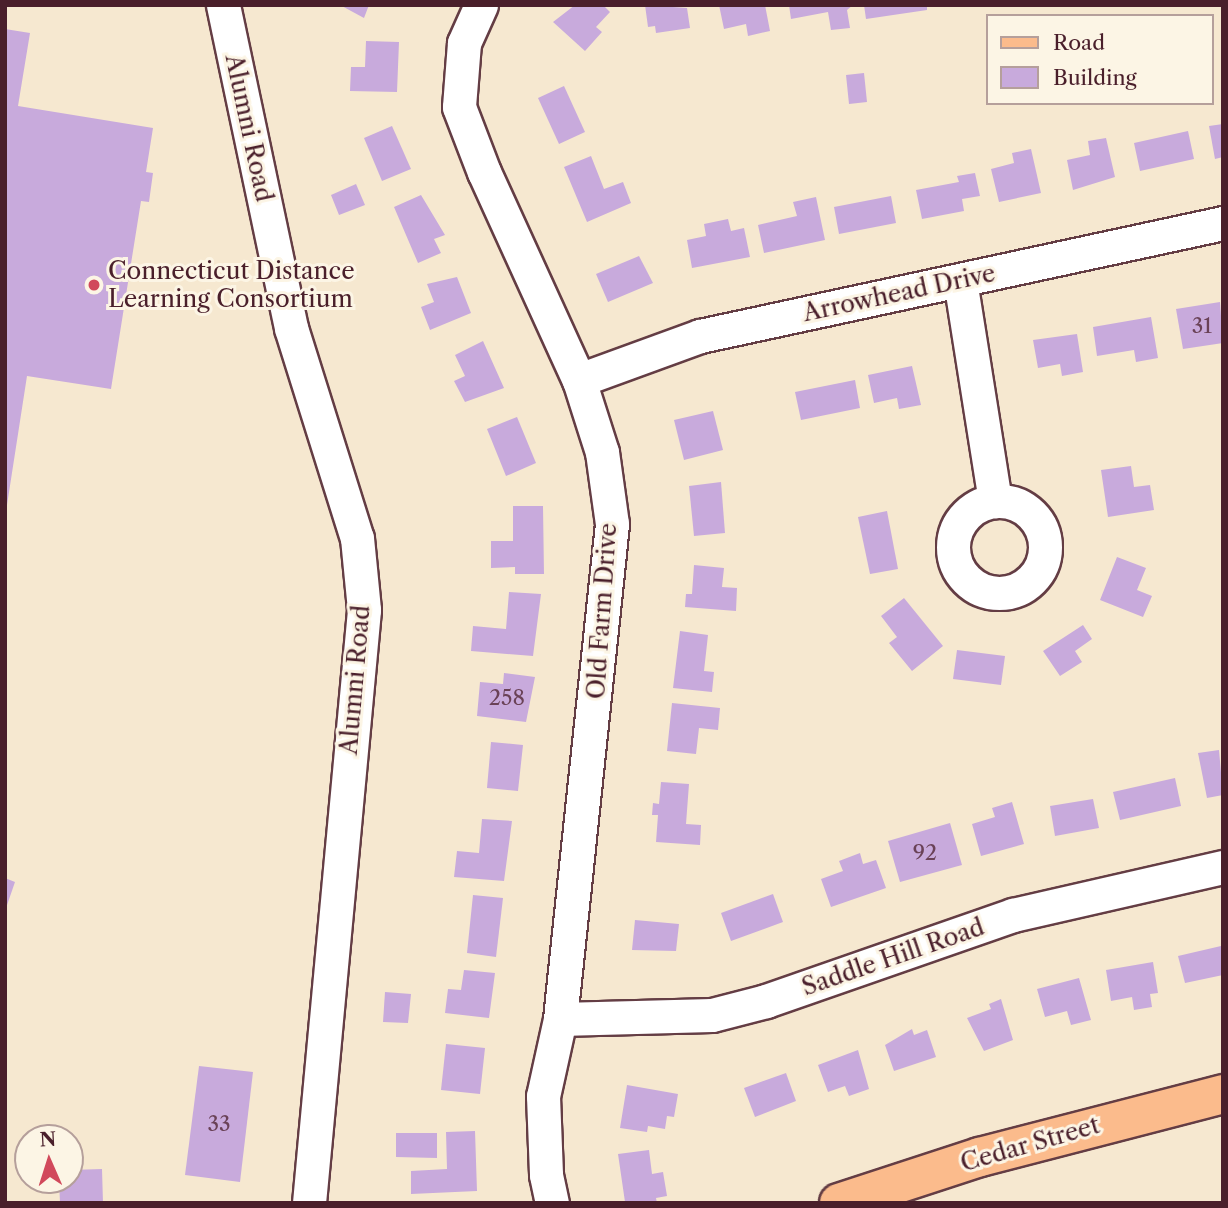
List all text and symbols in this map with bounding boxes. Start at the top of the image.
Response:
legend [986,14,1214,105]
text: Road [1053,30,1105,55]
street label: Alumni Road [219,52,279,204]
text: Building [1053,65,1137,90]
place label: Connecticut Distance Learning Consortium [108,257,355,313]
street label: Arrowhead Drive [800,259,998,327]
marker: Connecticut Distance Learning Consortium [86,277,102,293]
house number: 31 [1192,313,1212,339]
street label: Old Farm Drive [581,522,623,700]
street label: Alumni Road [334,604,376,756]
house number: 258 [489,685,525,711]
house number: 92 [913,840,937,866]
street label: Saddle Hill Road [798,912,988,1002]
street label: Cedar Street [957,1110,1103,1178]
house number: 33 [207,1111,231,1137]
north arrow [14,1124,84,1194]
text: N [39,1128,57,1151]

